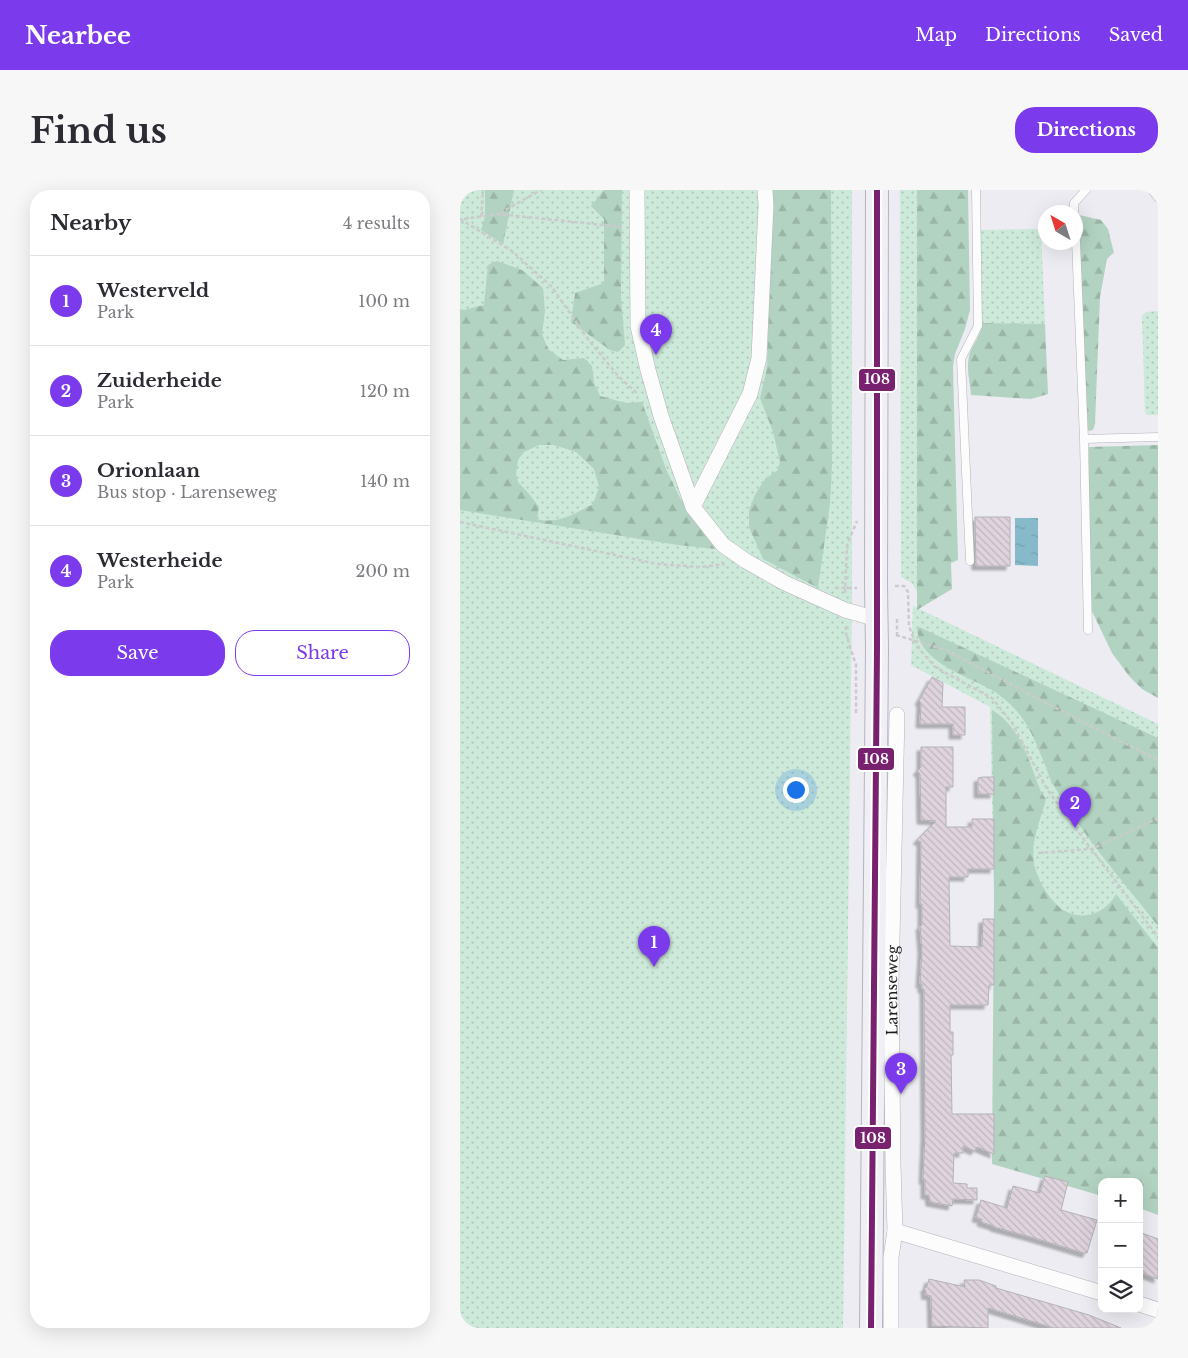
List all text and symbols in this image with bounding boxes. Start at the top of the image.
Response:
text: Nearbee [25,21,131,50]
text: Map [915,24,957,46]
text: Directions [985,24,1081,46]
text: Saved [1109,24,1163,46]
button: Directions [1015,107,1158,153]
text: Find us [30,109,167,152]
north arrow [1038,205,1083,250]
text: Nearby [50,210,131,236]
text: 4 results [343,213,410,233]
text: Westerveld [97,279,209,302]
text: 1 [63,291,69,311]
text: 100 m [358,291,410,311]
text: Park [97,302,134,322]
pin: 4 [640,314,672,355]
line badge: 108 [858,368,896,392]
text: Zuiderheide [97,369,222,392]
text: 108 [864,370,890,388]
text: 2 [61,381,71,401]
text: 120 m [360,381,410,401]
text: Park [97,392,134,412]
text: Orionlaan [97,459,200,482]
text: 3 [61,471,71,491]
text: 140 m [360,471,410,491]
text: Bus stop · Larenseweg [97,482,277,502]
text: Westerheide [97,549,223,572]
text: 4 [61,561,71,581]
text: 200 m [356,561,410,581]
text: Park [97,572,134,592]
button: Save [50,630,225,676]
button: Share [235,630,410,676]
line badge: 108 [857,747,895,771]
text: 108 [863,750,889,768]
your location [783,777,809,803]
pin: 2 [1059,787,1091,828]
pin: 1 [638,926,670,967]
street label: Larenseweg [881,944,901,1036]
pin: 3 [885,1053,917,1094]
line badge: 108 [854,1126,892,1150]
text: 108 [860,1129,886,1147]
map controls [1098,1178,1143,1313]
button: + [1098,1178,1143,1223]
button: − [1098,1223,1143,1268]
button: layers [1098,1268,1143,1313]

